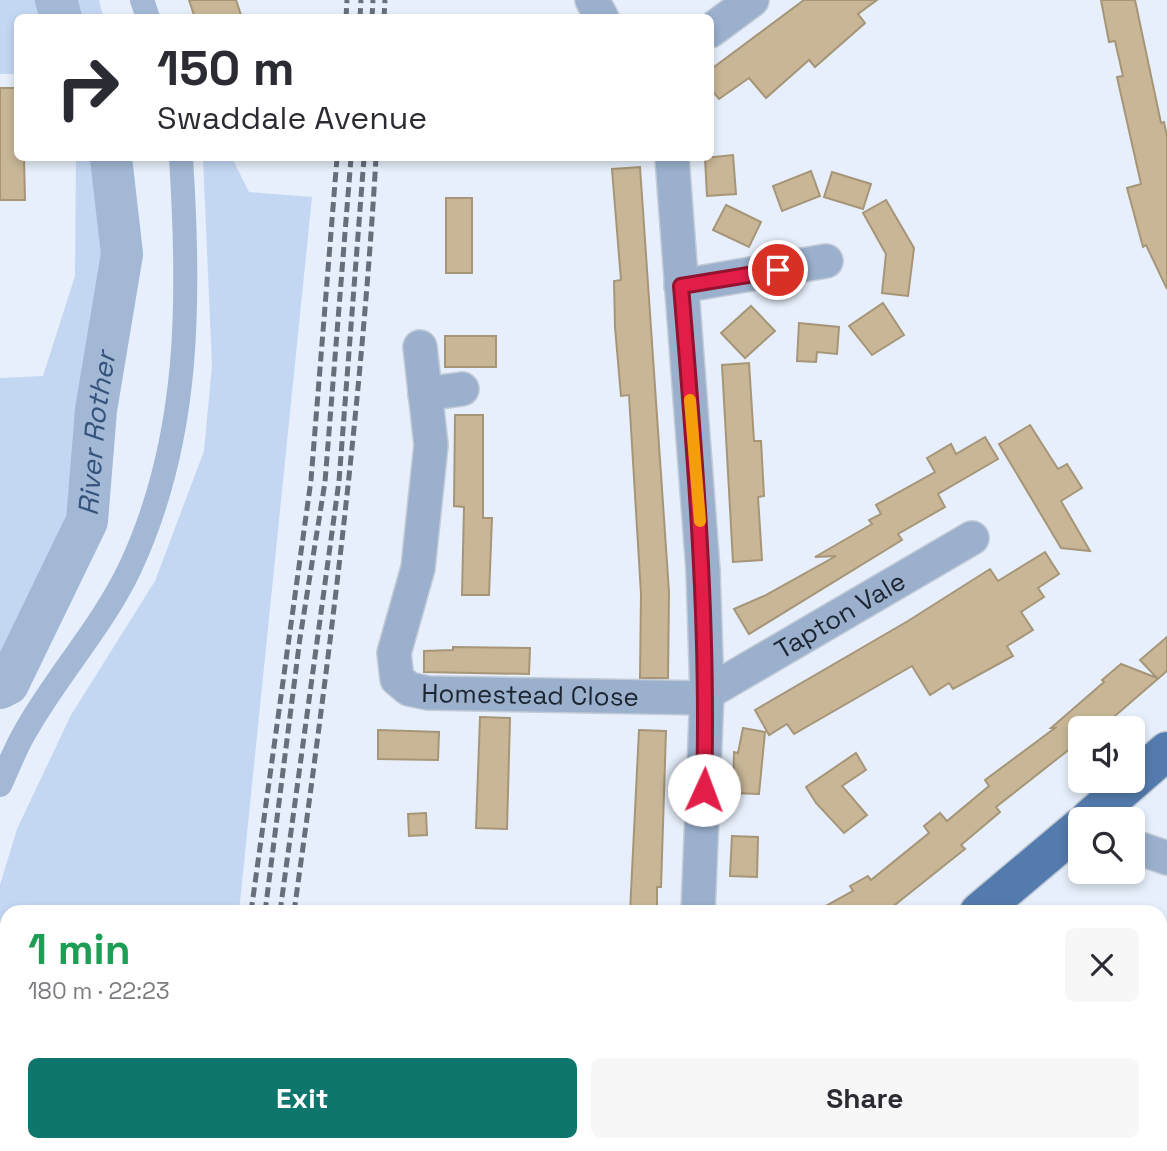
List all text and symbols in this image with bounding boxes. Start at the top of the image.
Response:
text: 150 m [157,37,295,99]
icon: right [42,42,133,133]
text: Swaddale Avenue [157,98,427,138]
pin [748,240,808,300]
icon: arrive [759,251,797,289]
water label: River Rother [69,345,124,517]
street label: Tapton Vale [768,564,912,667]
street label: Homestead Close [421,676,639,714]
map controls [1068,716,1145,884]
button: sound [1068,716,1145,793]
position arrow [667,753,741,827]
button: search [1068,807,1145,884]
text: 1 min [28,923,131,976]
button: close [1065,928,1139,1002]
text: 180 m · 22:23 [28,976,170,1006]
button: Exit [28,1058,577,1138]
button: Share [591,1058,1139,1138]

